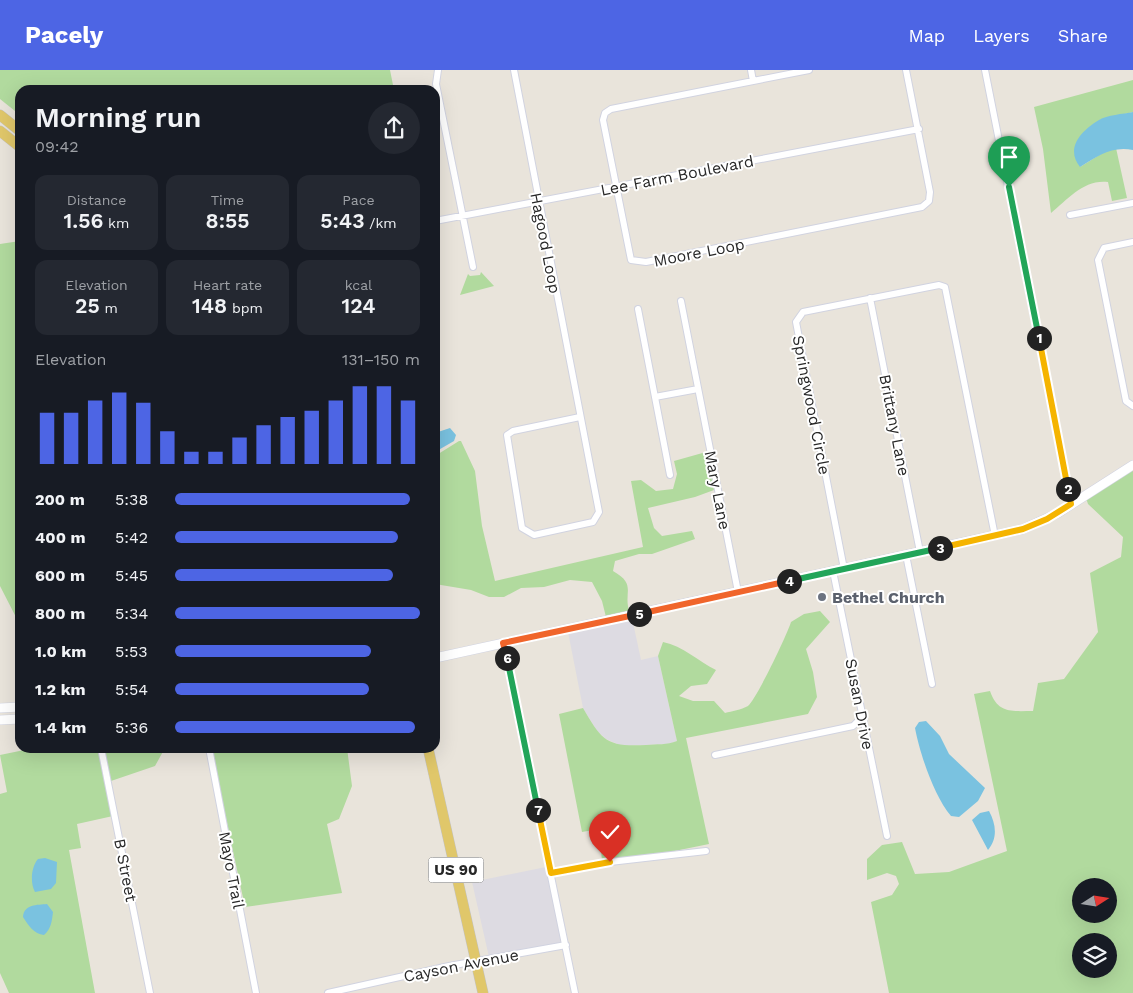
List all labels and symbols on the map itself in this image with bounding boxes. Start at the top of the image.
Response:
pin [988,136,1030,187]
street label: Lee Farm Boulevard [599,151,755,200]
street label: Hagood Loop [526,191,565,295]
street label: Moore Loop [652,234,746,271]
pin: 1 [1026,326,1052,350]
street label: Springwood Circle [789,334,834,476]
street label: Brittany Lane [875,373,914,478]
street label: Mary Lane [701,449,734,531]
pin: 2 [1056,476,1080,502]
pin: 3 [928,536,952,560]
pin: 4 [776,568,802,594]
place label: Bethel Church [832,588,945,607]
marker: Bethel Church [816,591,828,603]
pin: 5 [626,602,652,626]
pin: 6 [494,646,520,670]
street label: Susan Drive [841,657,878,751]
pin: 7 [526,798,550,822]
pin [589,811,631,862]
street label: Mayo Trail [215,830,248,910]
street label: B Street [110,837,141,904]
road number: US 90 [428,858,484,882]
north arrow [1072,878,1118,922]
street label: Cayson Avenue [402,945,520,986]

